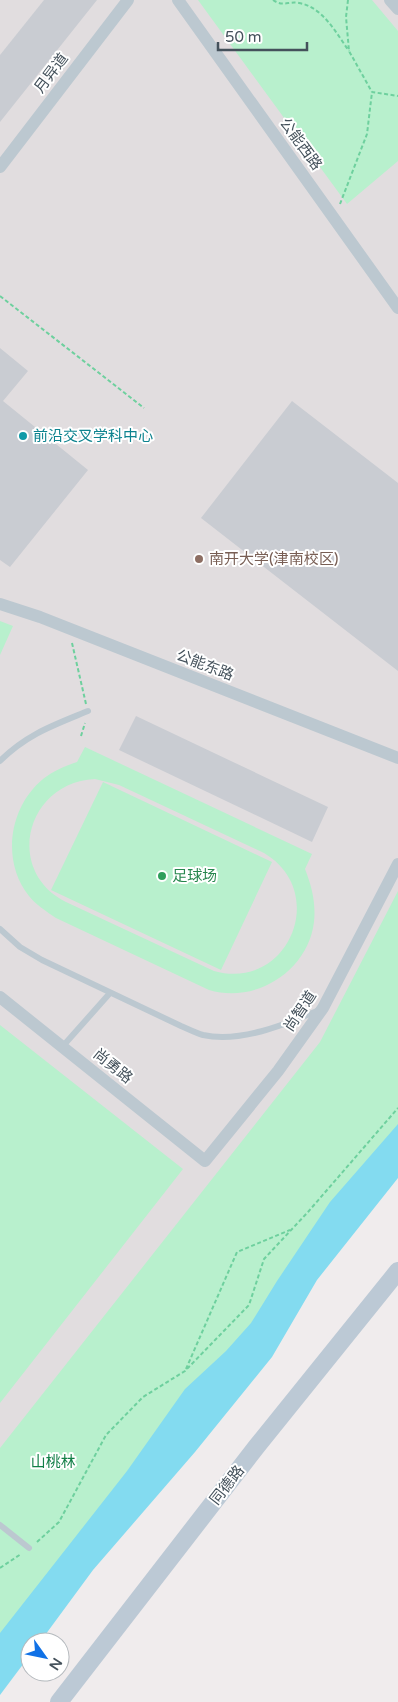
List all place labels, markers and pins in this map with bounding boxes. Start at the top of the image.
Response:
place label: 前沿交叉学科中心 [33,427,153,445]
marker: 前沿交叉学科中心 [17,430,29,442]
place label: 南开大学(津南校区) [209,550,338,568]
marker: 南开大学(津南校区) [193,553,205,565]
place label: 足球场 [172,867,217,885]
marker: 足球场 [156,870,168,882]

